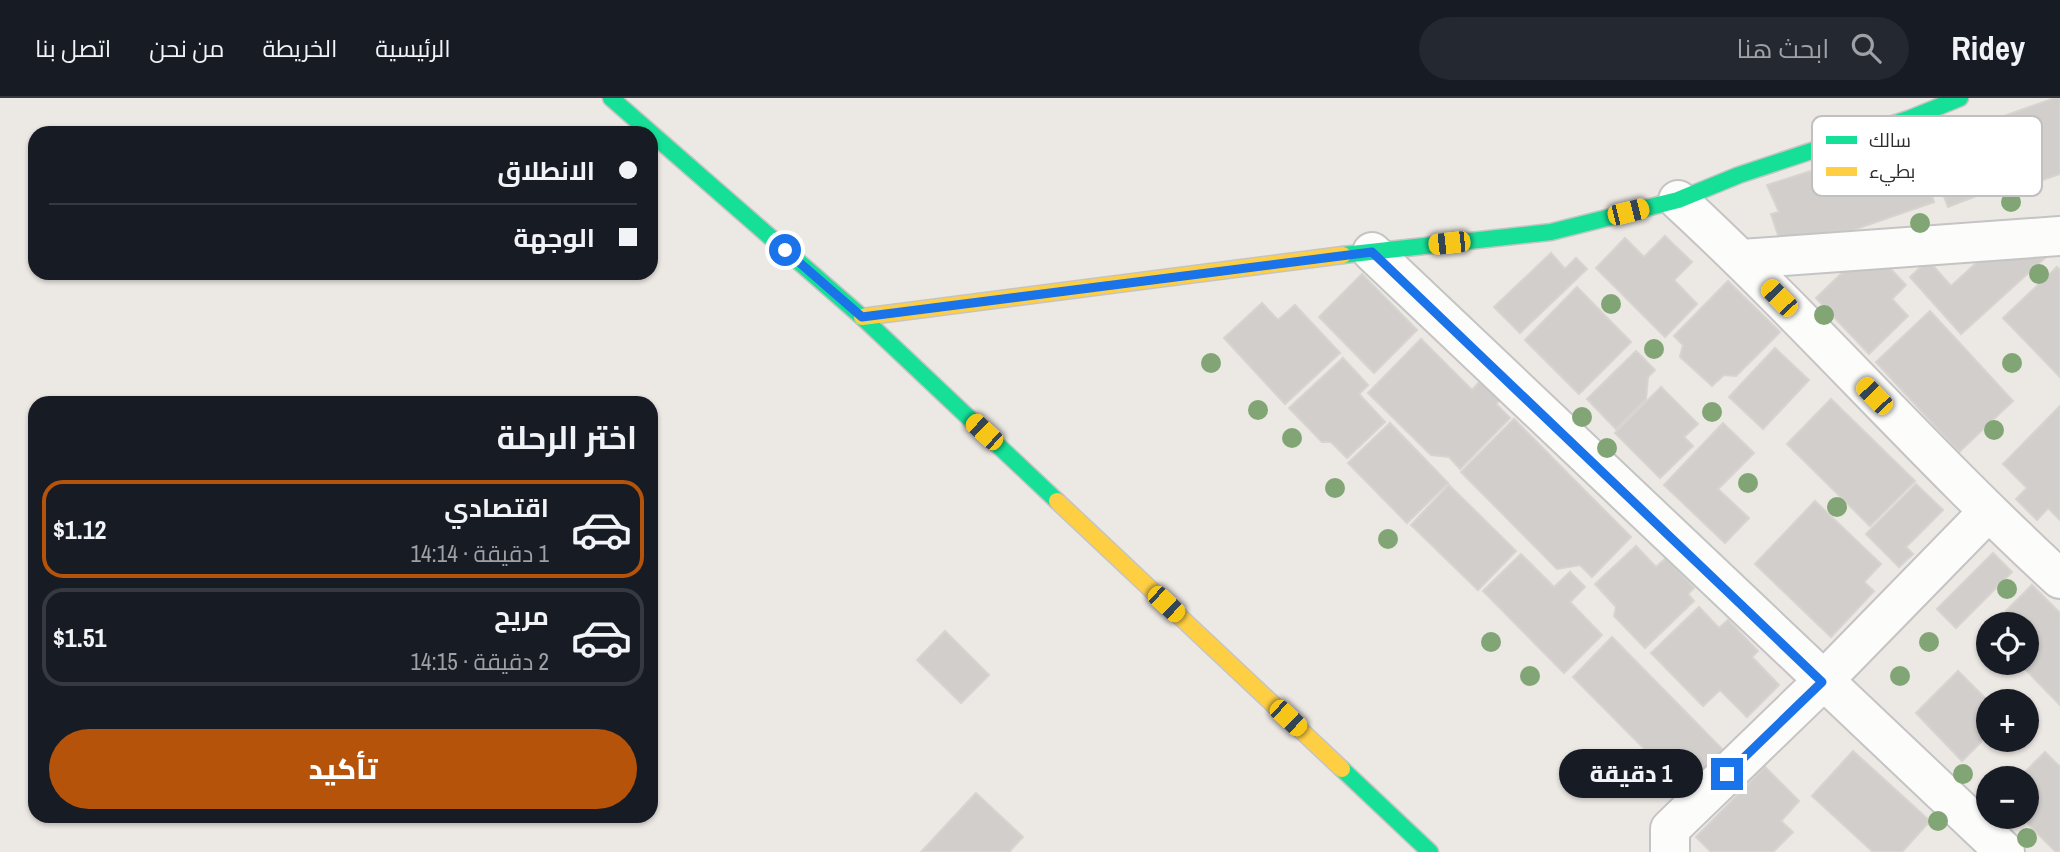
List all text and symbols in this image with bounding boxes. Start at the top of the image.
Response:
search box [1419,17,1909,80]
text: Ridey [1951,26,2025,70]
icon: search [1847,29,1885,67]
text: ابحث هنا [1737,31,1829,66]
text: اتصل بنا [35,32,111,64]
text: من نحن [149,32,224,64]
text: الخريطة [262,32,337,64]
text: الرئيسية [375,32,451,64]
legend [1812,116,2042,196]
text: سالك [1869,127,1911,153]
text: الانطلاق [497,153,595,188]
text: بطيء [1869,158,1915,186]
car [1606,197,1651,227]
text: الوجهة [514,220,595,255]
car [1428,230,1471,256]
route start [769,234,801,266]
car [1757,276,1802,320]
car [1852,374,1897,418]
car [962,410,1007,454]
text: اختر الرحلة [497,416,637,459]
text: اقتصادي [444,490,549,525]
icon: car [570,498,633,561]
text: $1.12 [53,512,106,547]
text: 1 دقيقة · 14:14 [410,538,549,569]
car [1144,582,1189,626]
text: مريح [494,598,549,633]
icon: car [570,606,633,669]
map controls [1976,612,2039,829]
button: locate [1976,612,2039,675]
text: $1.51 [53,620,106,655]
text: 2 دقيقة · 14:15 [410,646,549,677]
button: + [1976,689,2039,752]
car [1266,696,1311,740]
button: تأكيد [49,729,637,809]
callout: 1 دقيقة [1559,750,1702,798]
text: 1 دقيقة [1590,758,1672,789]
route end [1711,758,1743,790]
button: − [1976,766,2039,829]

